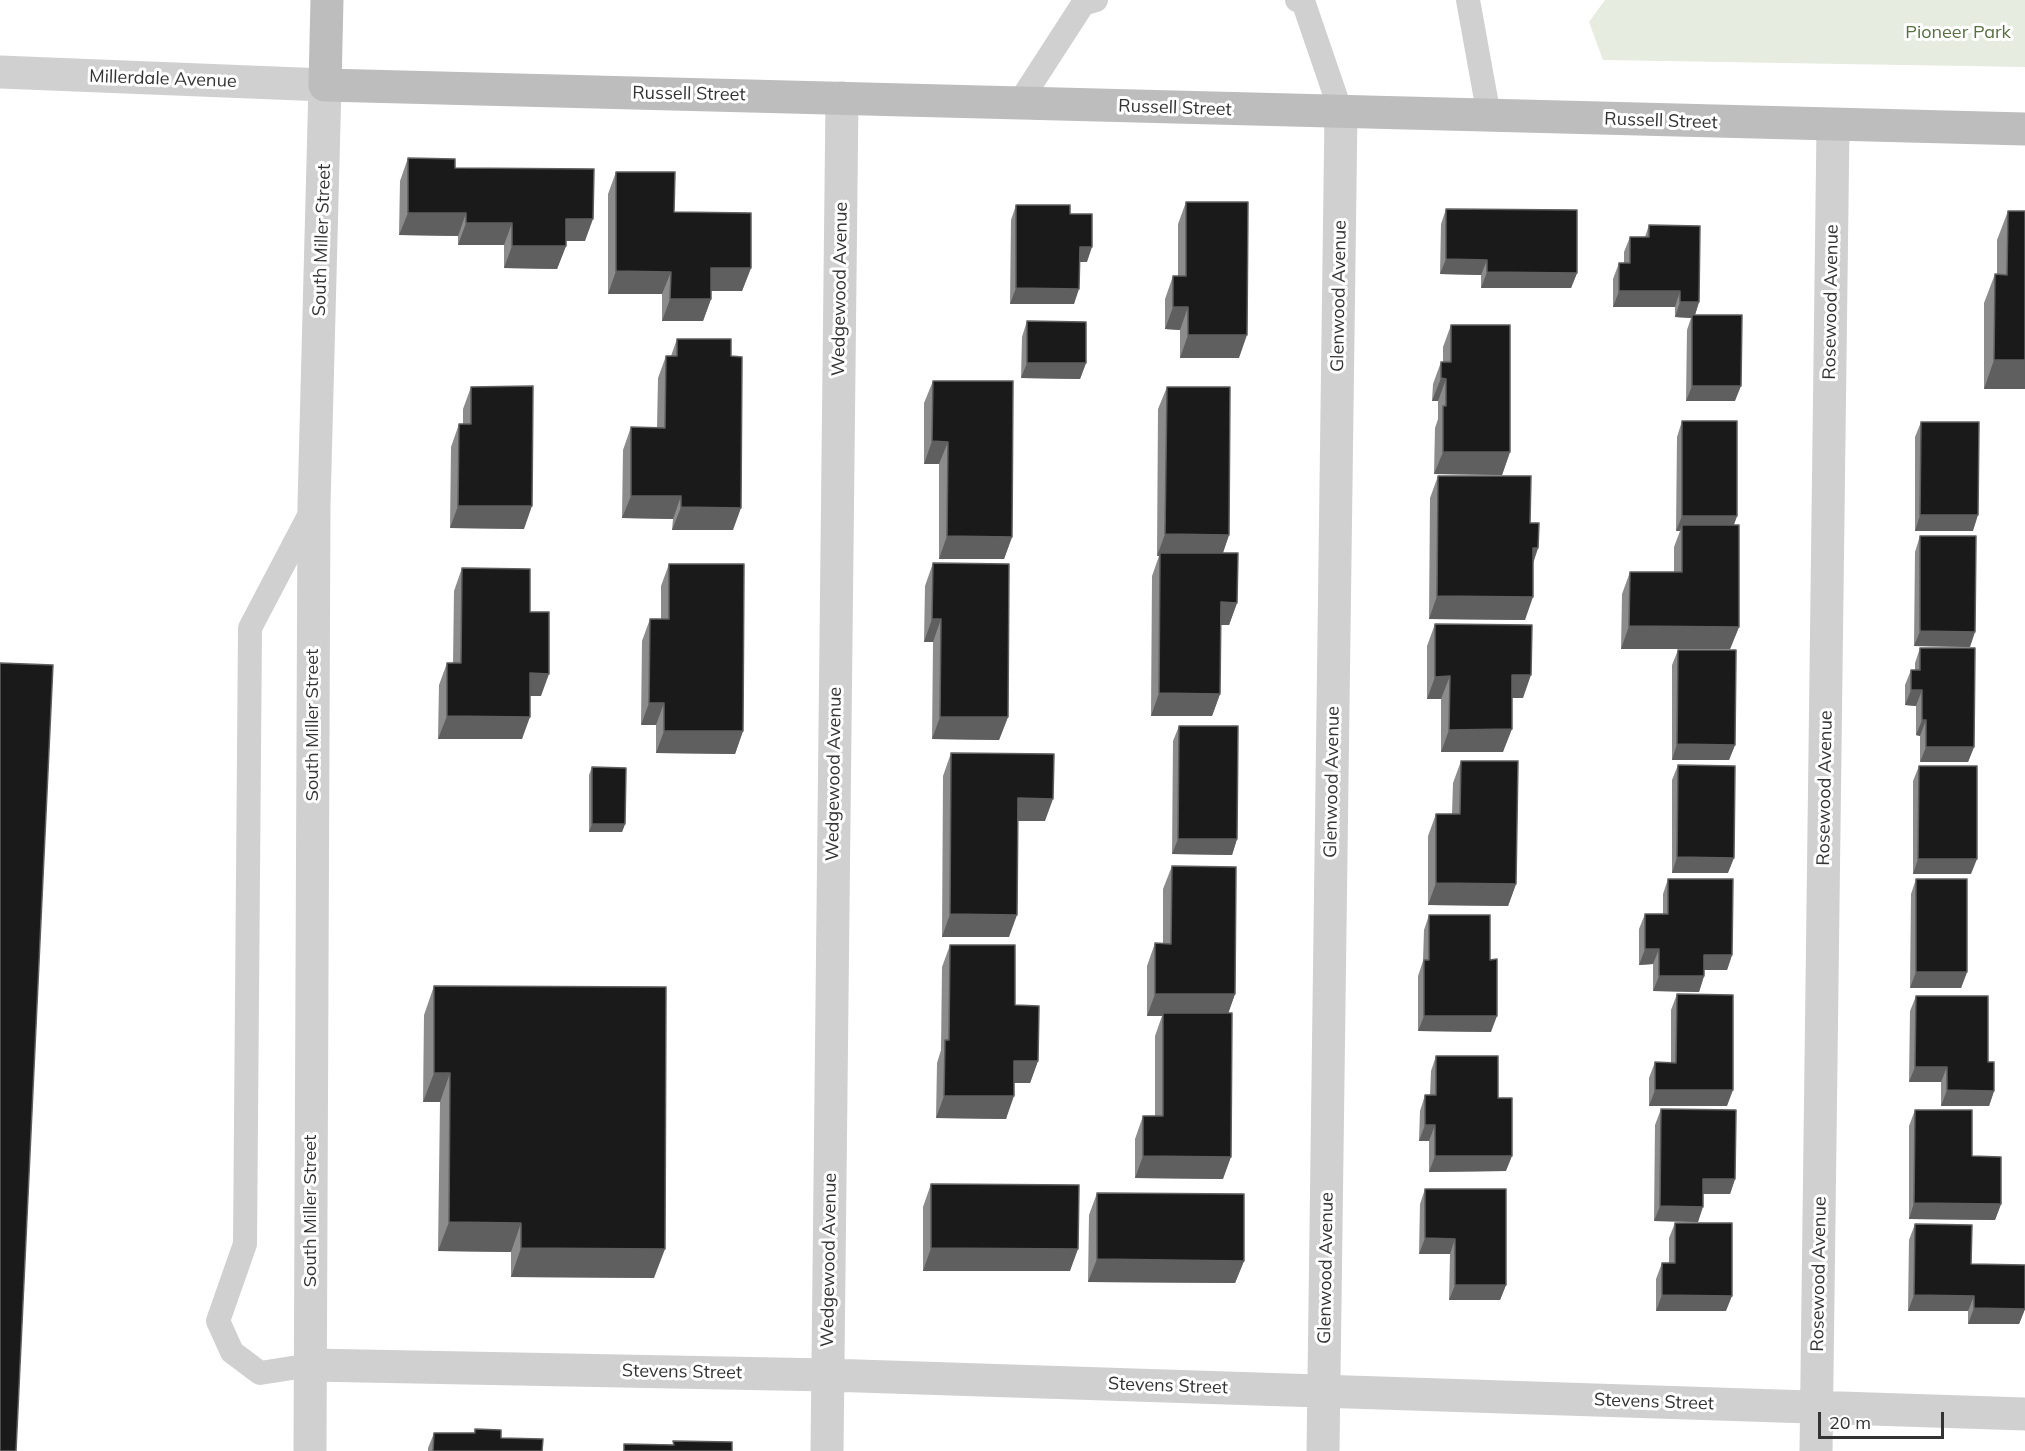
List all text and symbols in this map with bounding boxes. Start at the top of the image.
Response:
park label: Pioneer Park [1905,22,2011,44]
street label: Millerdale Avenue [89,66,237,92]
street label: Russell Street [632,82,746,106]
street label: Russell Street [1118,95,1232,121]
street label: Russell Street [1604,108,1718,134]
street label: South Miller Street [309,163,335,317]
street label: Wedgewood Avenue [828,202,852,376]
street label: Glenwood Avenue [1327,220,1351,372]
street label: Rosewood Avenue [1819,224,1843,380]
street label: South Miller Street [302,649,324,801]
street label: Wedgewood Avenue [822,687,846,861]
street label: Glenwood Avenue [1320,706,1344,858]
street label: Rosewood Avenue [1813,710,1837,866]
street label: South Miller Street [300,1135,322,1287]
street label: Wedgewood Avenue [817,1173,841,1347]
street label: Glenwood Avenue [1314,1192,1338,1344]
street label: Rosewood Avenue [1807,1196,1831,1352]
street label: Stevens Street [622,1360,742,1384]
street label: Stevens Street [1108,1373,1228,1399]
street label: Stevens Street [1594,1389,1714,1415]
scale bar [1821,1400,1947,1438]
text: 20 m [1829,1411,1871,1434]

